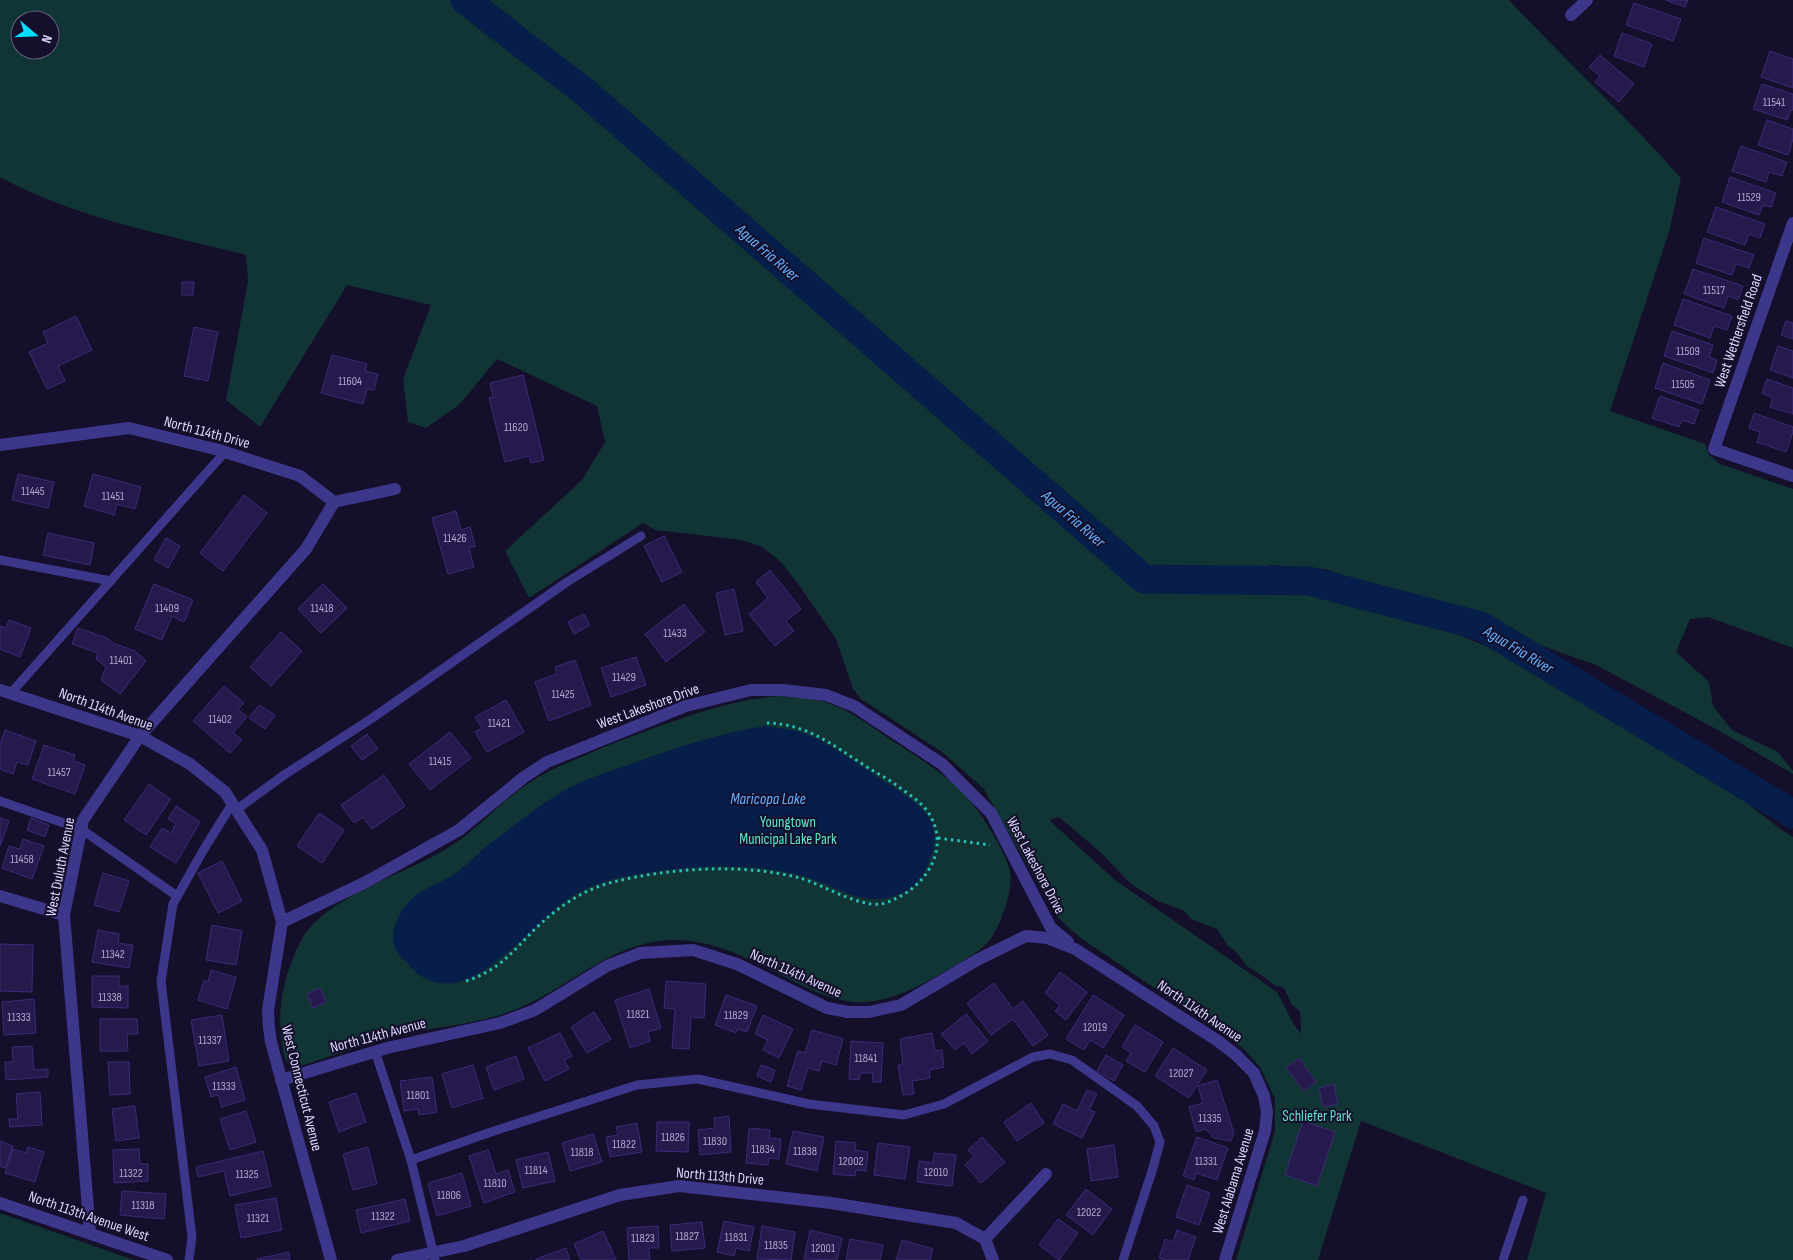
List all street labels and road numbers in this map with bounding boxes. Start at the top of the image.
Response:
street label: West Wethersfield Road [1710,272,1767,390]
street label: North 114th Drive [162,412,252,453]
street label: West Lakeshore Drive [594,679,702,734]
street label: North 114th Avenue [56,684,155,735]
street label: West Lakeshore Drive [1002,813,1069,917]
street label: West Duluth Avenue [42,816,79,918]
street label: North 114th Avenue [747,945,845,1002]
street label: North 114th Avenue [1154,976,1246,1047]
street label: North 114th Avenue [328,1014,428,1057]
street label: West Connecticut Avenue [277,1023,326,1153]
street label: West Alabama Avenue [1208,1126,1259,1236]
street label: North 113th Drive [675,1163,765,1190]
street label: North 113th Avenue West [26,1187,152,1246]

